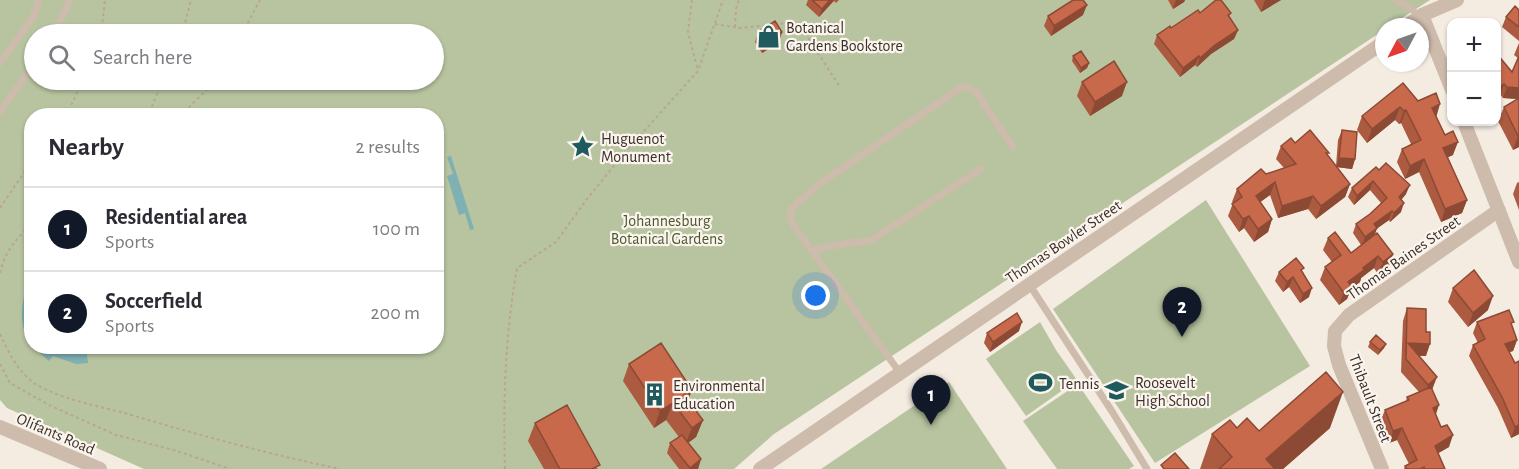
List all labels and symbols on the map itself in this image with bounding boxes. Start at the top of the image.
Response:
north arrow [1375,18,1429,72]
place label: Botanical Gardens Bookstore [786,20,903,54]
shop icon: Botanical Gardens Bookstore [755,23,781,49]
place label: Huguenot Monument [601,131,671,165]
place icon: Huguenot Monument [570,134,596,160]
street label: Thomas Bowler Street [1003,197,1124,287]
park label: Johannesburg Botanical Gardens [611,213,723,247]
street label: Thomas Baines Street [1344,213,1463,303]
your location [801,281,830,310]
pin: 2 [1162,288,1202,337]
street label: Thibault Street [1346,352,1394,445]
sports icon: Tennis [1028,370,1054,396]
place label: Roosevelt High School [1135,375,1210,409]
pin: 1 [912,376,950,425]
place label: Tennis [1059,376,1099,392]
place label: Environmental Education [673,378,765,412]
school or university icon: Roosevelt High School [1104,378,1130,404]
building icon: Environmental Education [642,381,668,407]
street label: Olifants Road [14,410,97,458]

